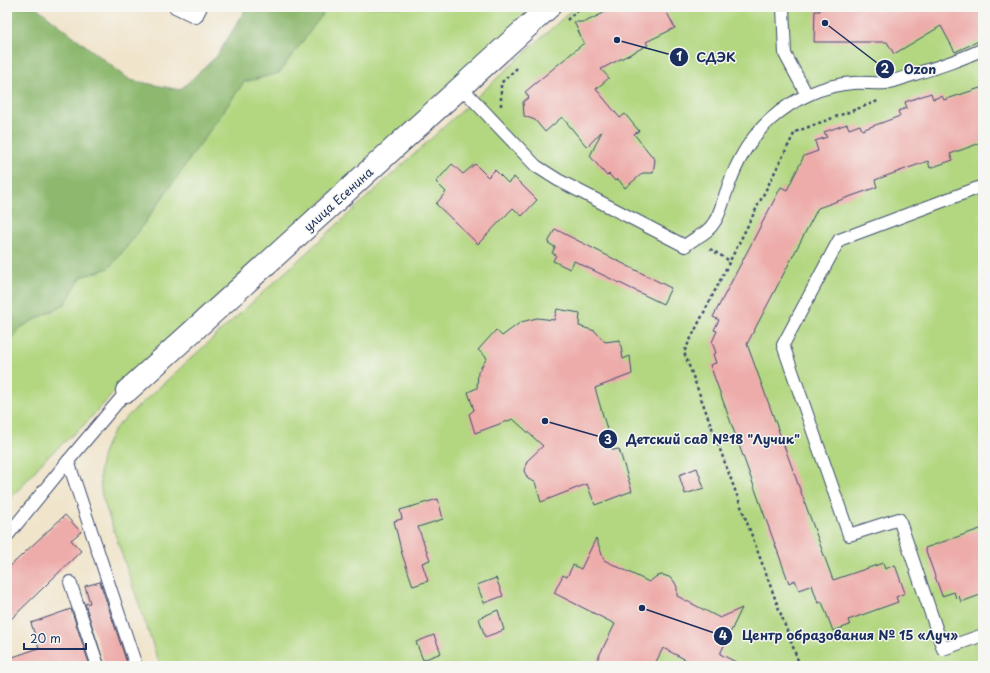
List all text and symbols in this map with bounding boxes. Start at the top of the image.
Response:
callout: СДЭК [669,45,744,70]
text: 1 [676,47,682,65]
text: СДЭК [696,47,736,66]
callout: Ozon [875,57,944,82]
text: 2 [881,59,890,77]
text: Ozon [904,59,936,78]
street label: улица Есенина [299,163,377,235]
callout: Детский сад №18 "Лучик" [598,427,808,452]
text: Детский сад №18 "Лучик" [625,429,800,448]
text: 3 [604,430,612,448]
callout: Центр образования № 15 «Луч» [713,623,967,648]
scale bar [24,625,86,651]
text: Центр образования № 15 «Луч» [742,625,958,644]
text: 4 [719,626,727,644]
text: 20 m [30,629,61,647]

